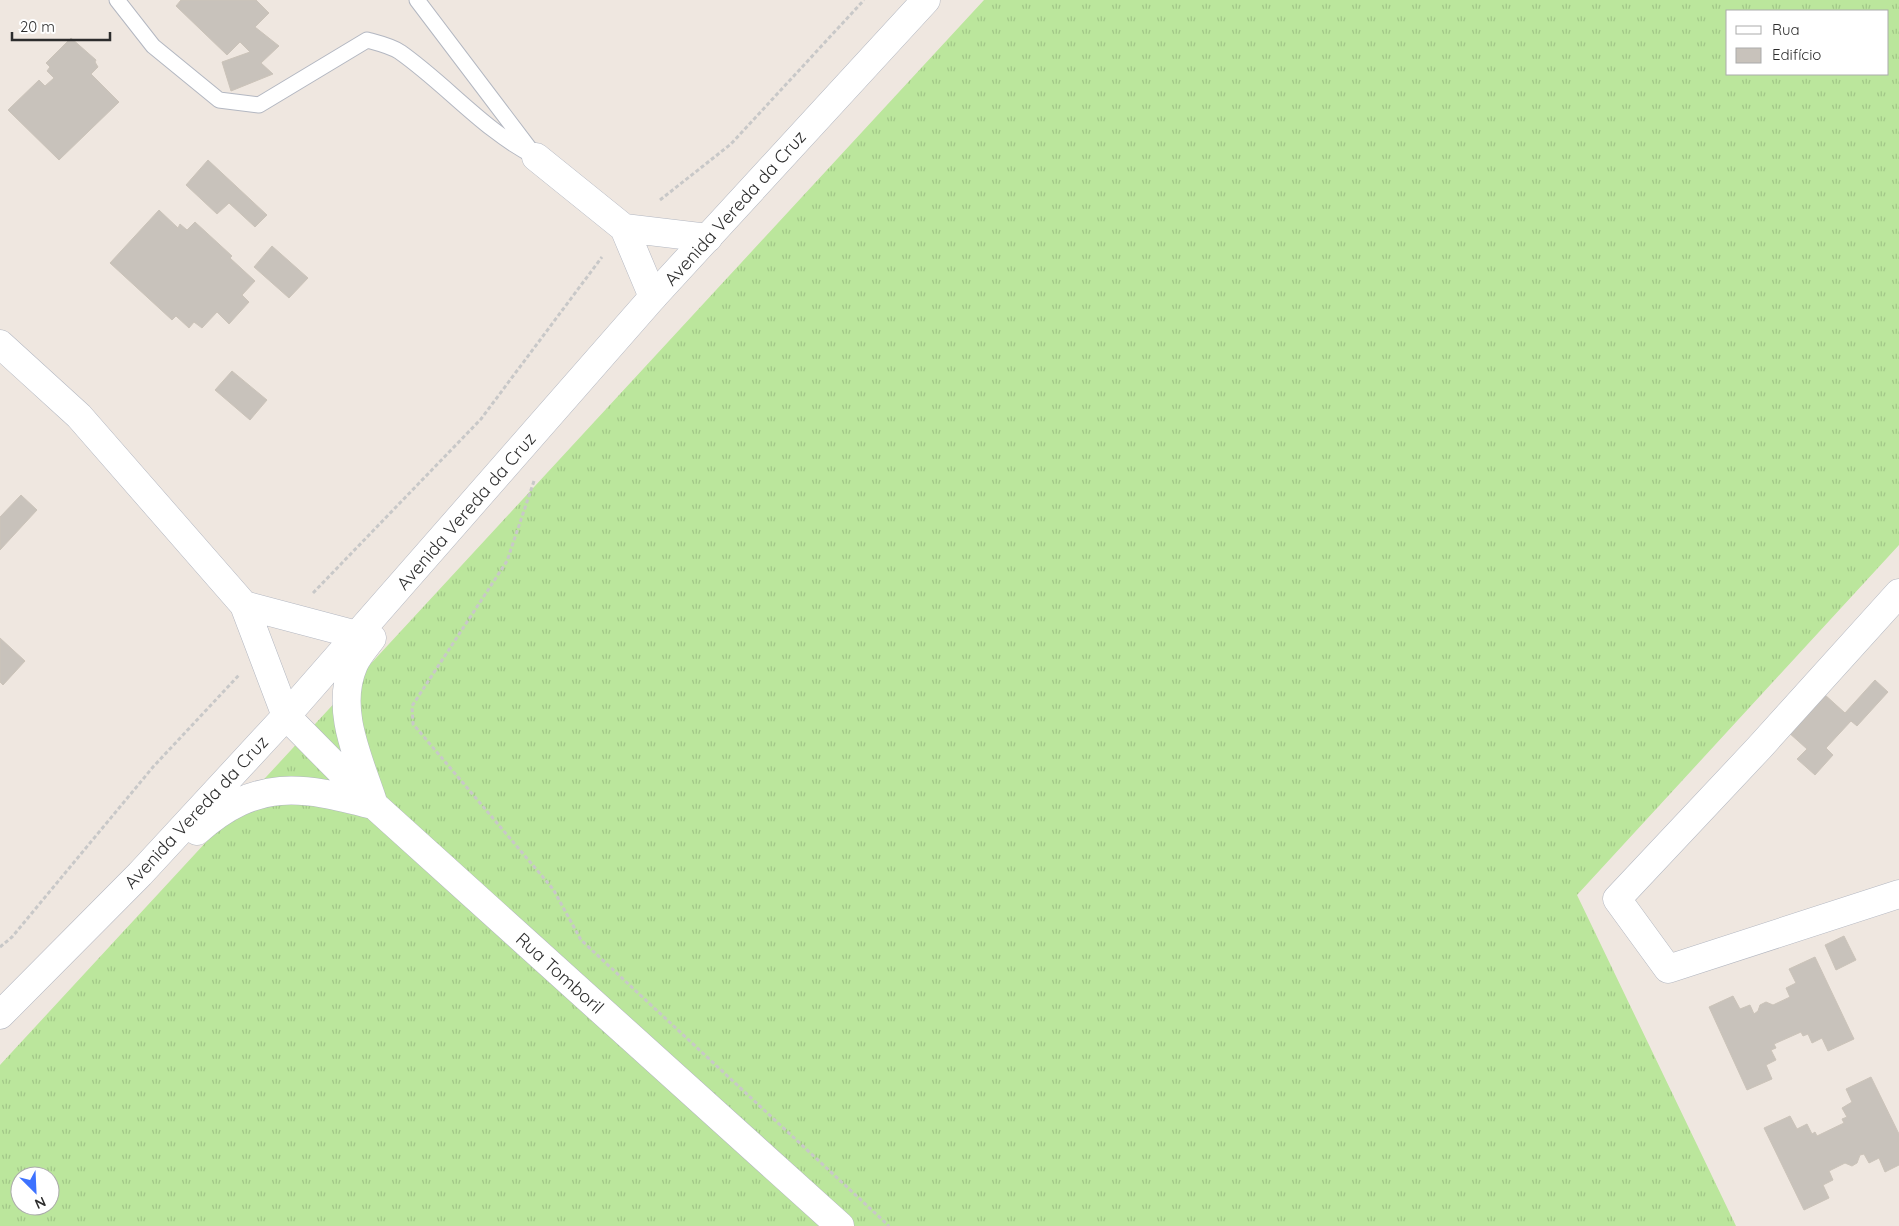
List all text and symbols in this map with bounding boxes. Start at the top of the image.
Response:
scale bar [12,10,110,42]
legend [1726,10,1889,75]
text: 20 m [20,17,55,36]
text: Rua [1772,20,1800,39]
text: Edifício [1772,45,1821,64]
street label: Avenida Vereda da Cruz [659,126,811,290]
street label: Avenida Vereda da Cruz [391,428,541,594]
street label: Avenida Vereda da Cruz [119,731,273,893]
street label: Rua Tomboril [511,927,609,1019]
north arrow [10,1166,60,1216]
text: N [32,1193,49,1213]

